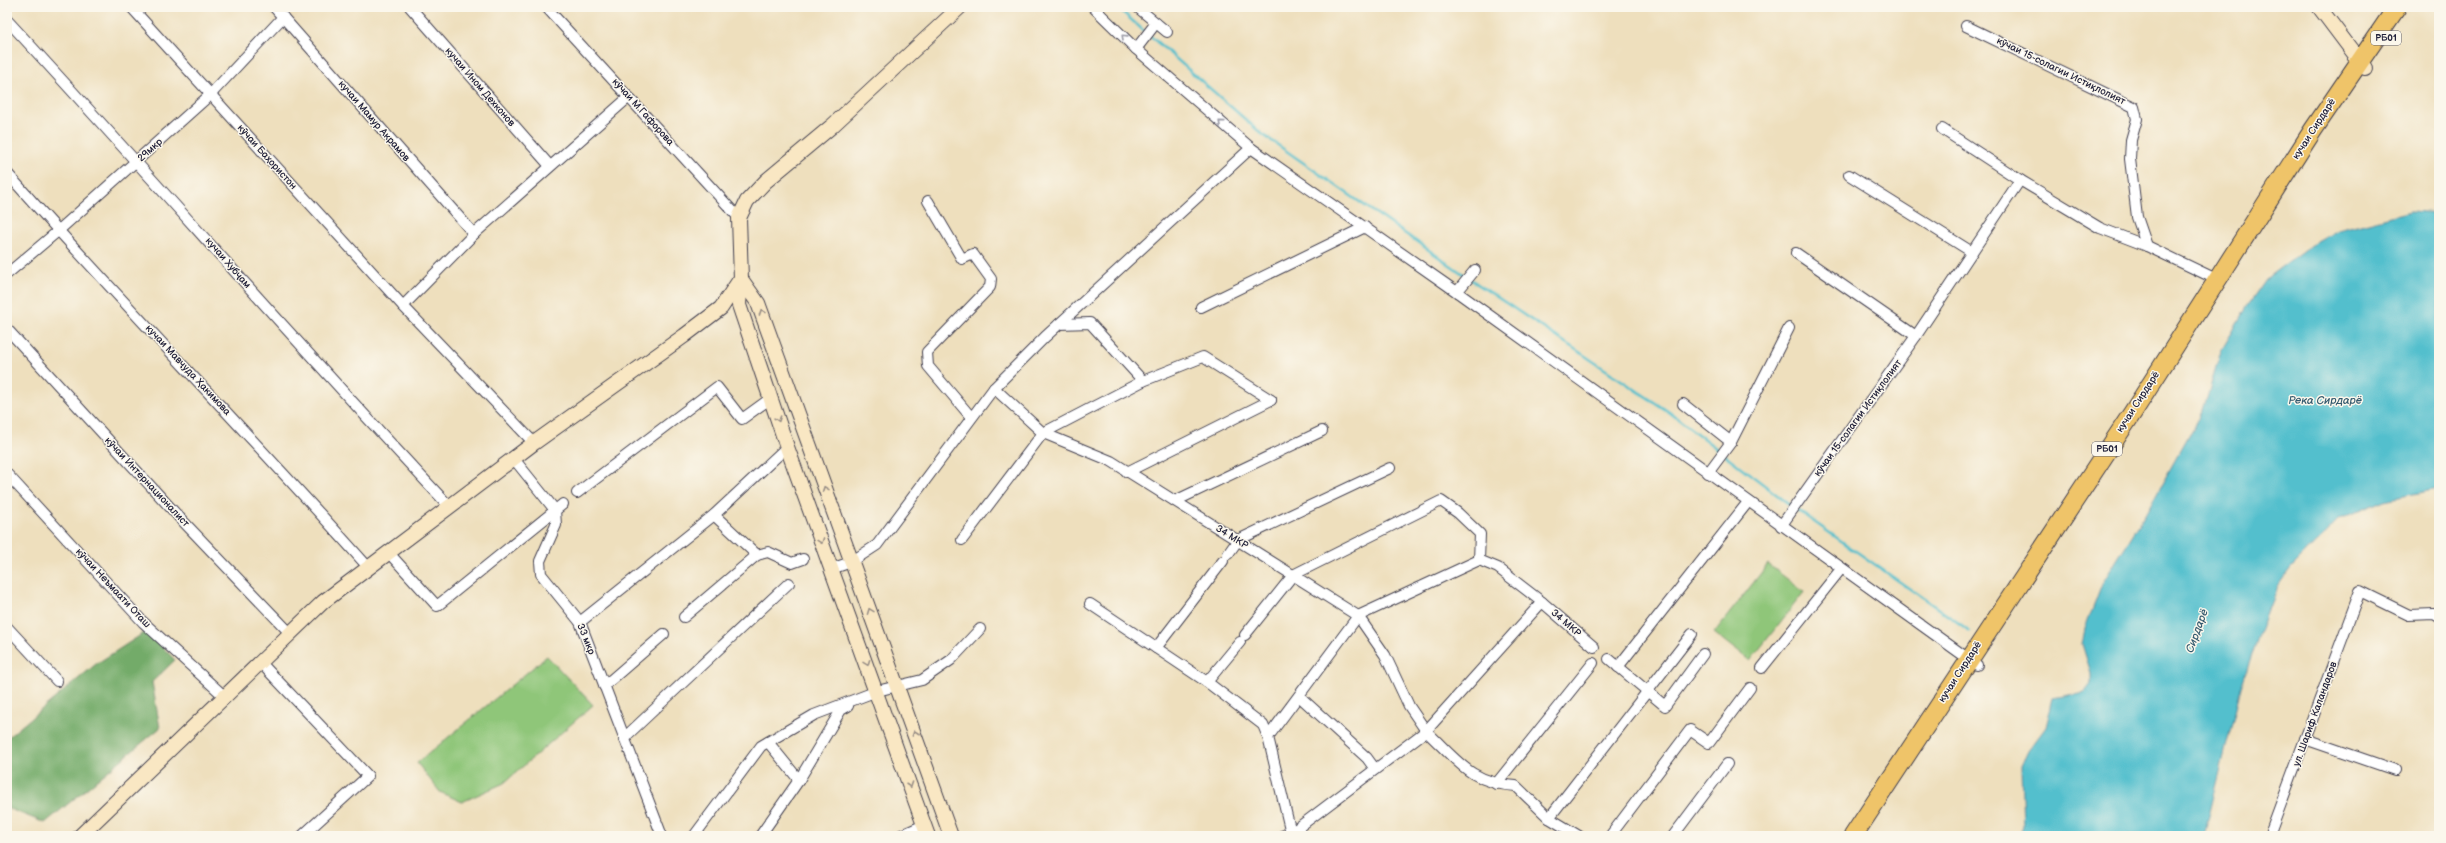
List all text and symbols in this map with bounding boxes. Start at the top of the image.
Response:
road number: РБ01 [2371,31,2401,45]
one-way arrow [1121,34,1129,42]
street label: кӯчаи 15-солагии Истиқлолият [1995,35,2128,108]
street label: кучаи Ином Дехконов [442,45,518,129]
street label: кӯчаи М.Гафорова [610,76,676,148]
street label: кучаи Мамур Акрамов [336,78,413,164]
street label: кучаи Сирдарё [2290,96,2338,162]
one-way arrow [1219,120,1226,127]
street label: кӯчаи Баҳористон [235,122,299,192]
street label: 29мкр [135,136,165,164]
street label: кучаи Хубҷам [203,235,253,291]
one-way arrow [758,309,766,316]
street label: кучаи Мавҷуда Ҳакимова [143,322,233,418]
street label: кӯчаи 15-солагии Истиқлолият [1812,357,1905,479]
street label: кучаи Сирдарё [2114,369,2162,435]
water label: Река Сирдарё [2288,394,2362,407]
one-way arrow [773,415,782,422]
street label: кӯчаи Интернационалист [102,435,192,530]
road number: РБ01 [2092,442,2122,456]
one-way arrow [821,486,830,493]
street label: 34 МКР [1214,522,1251,552]
one-way arrow [816,538,825,545]
street label: кӯчаи Неъмаати Оташ [73,546,153,630]
street label: 34 МКР [1548,607,1584,640]
one-way arrow [866,608,874,615]
water label: Сирдарё [2183,608,2211,654]
street label: 33 мкр [574,622,598,657]
street label: кучаи Сирдарё [1936,639,1984,705]
one-way arrow [862,659,870,666]
street label: ул. Шариф Каландаров [2290,659,2340,768]
one-way arrow [911,730,919,737]
one-way arrow [906,782,914,789]

